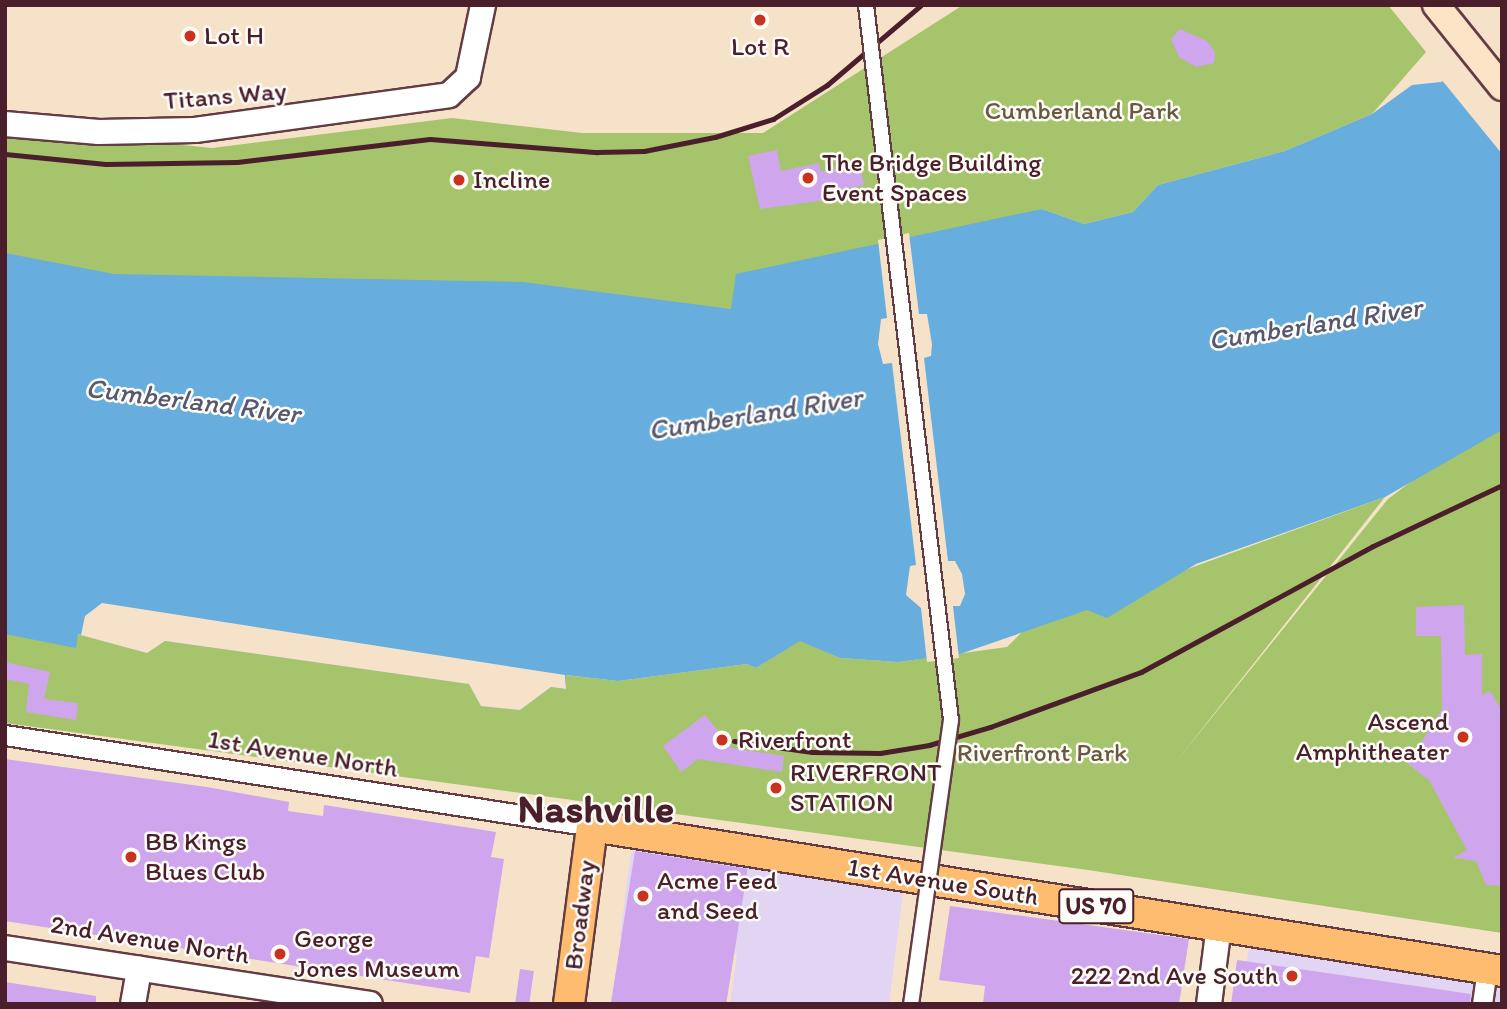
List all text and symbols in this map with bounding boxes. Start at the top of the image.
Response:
marker: Lot R [752,12,768,28]
place label: Lot H [204,20,264,52]
marker: Lot H [182,28,198,44]
place label: Lot R [731,31,789,63]
street label: Titans Way [163,75,287,117]
park label: Cumberland Park [985,95,1179,127]
place label: The Bridge Building Event Spaces [822,147,1042,208]
place label: Incline [473,164,550,196]
marker: The Bridge Building Event Spaces [800,170,816,186]
marker: Incline [451,172,467,188]
water label: Cumberland River [1206,290,1424,356]
water label: Cumberland River [84,370,302,430]
water label: Cumberland River [646,380,864,446]
place label: Ascend Amphitheater [1296,706,1449,768]
street label: 1st Avenue North [206,724,400,784]
place label: Riverfront [738,724,852,756]
marker: Ascend Amphitheater [1455,729,1471,745]
marker: Riverfront [712,730,732,750]
park label: Riverfront Park [957,737,1127,769]
place label: RIVERFRONT STATION [790,757,942,818]
marker: RIVERFRONT STATION [768,780,784,796]
district label: Nashville [518,784,674,832]
place label: BB Kings Blues Club [145,826,265,888]
marker: BB Kings Blues Club [123,849,139,865]
street label: 1st Avenue South [846,852,1040,912]
street label: Broadway [558,858,602,972]
place label: Acme Feed and Seed [657,865,777,926]
road number: US 70 [1058,885,1134,926]
marker: Acme Feed and Seed [635,888,651,904]
street label: 2nd Avenue North [49,909,251,971]
place label: George Jones Museum [294,923,458,984]
marker: George Jones Museum [272,946,288,962]
place label: 222 2nd Ave South [1071,960,1278,992]
marker: 222 2nd Ave South [1284,968,1300,984]

